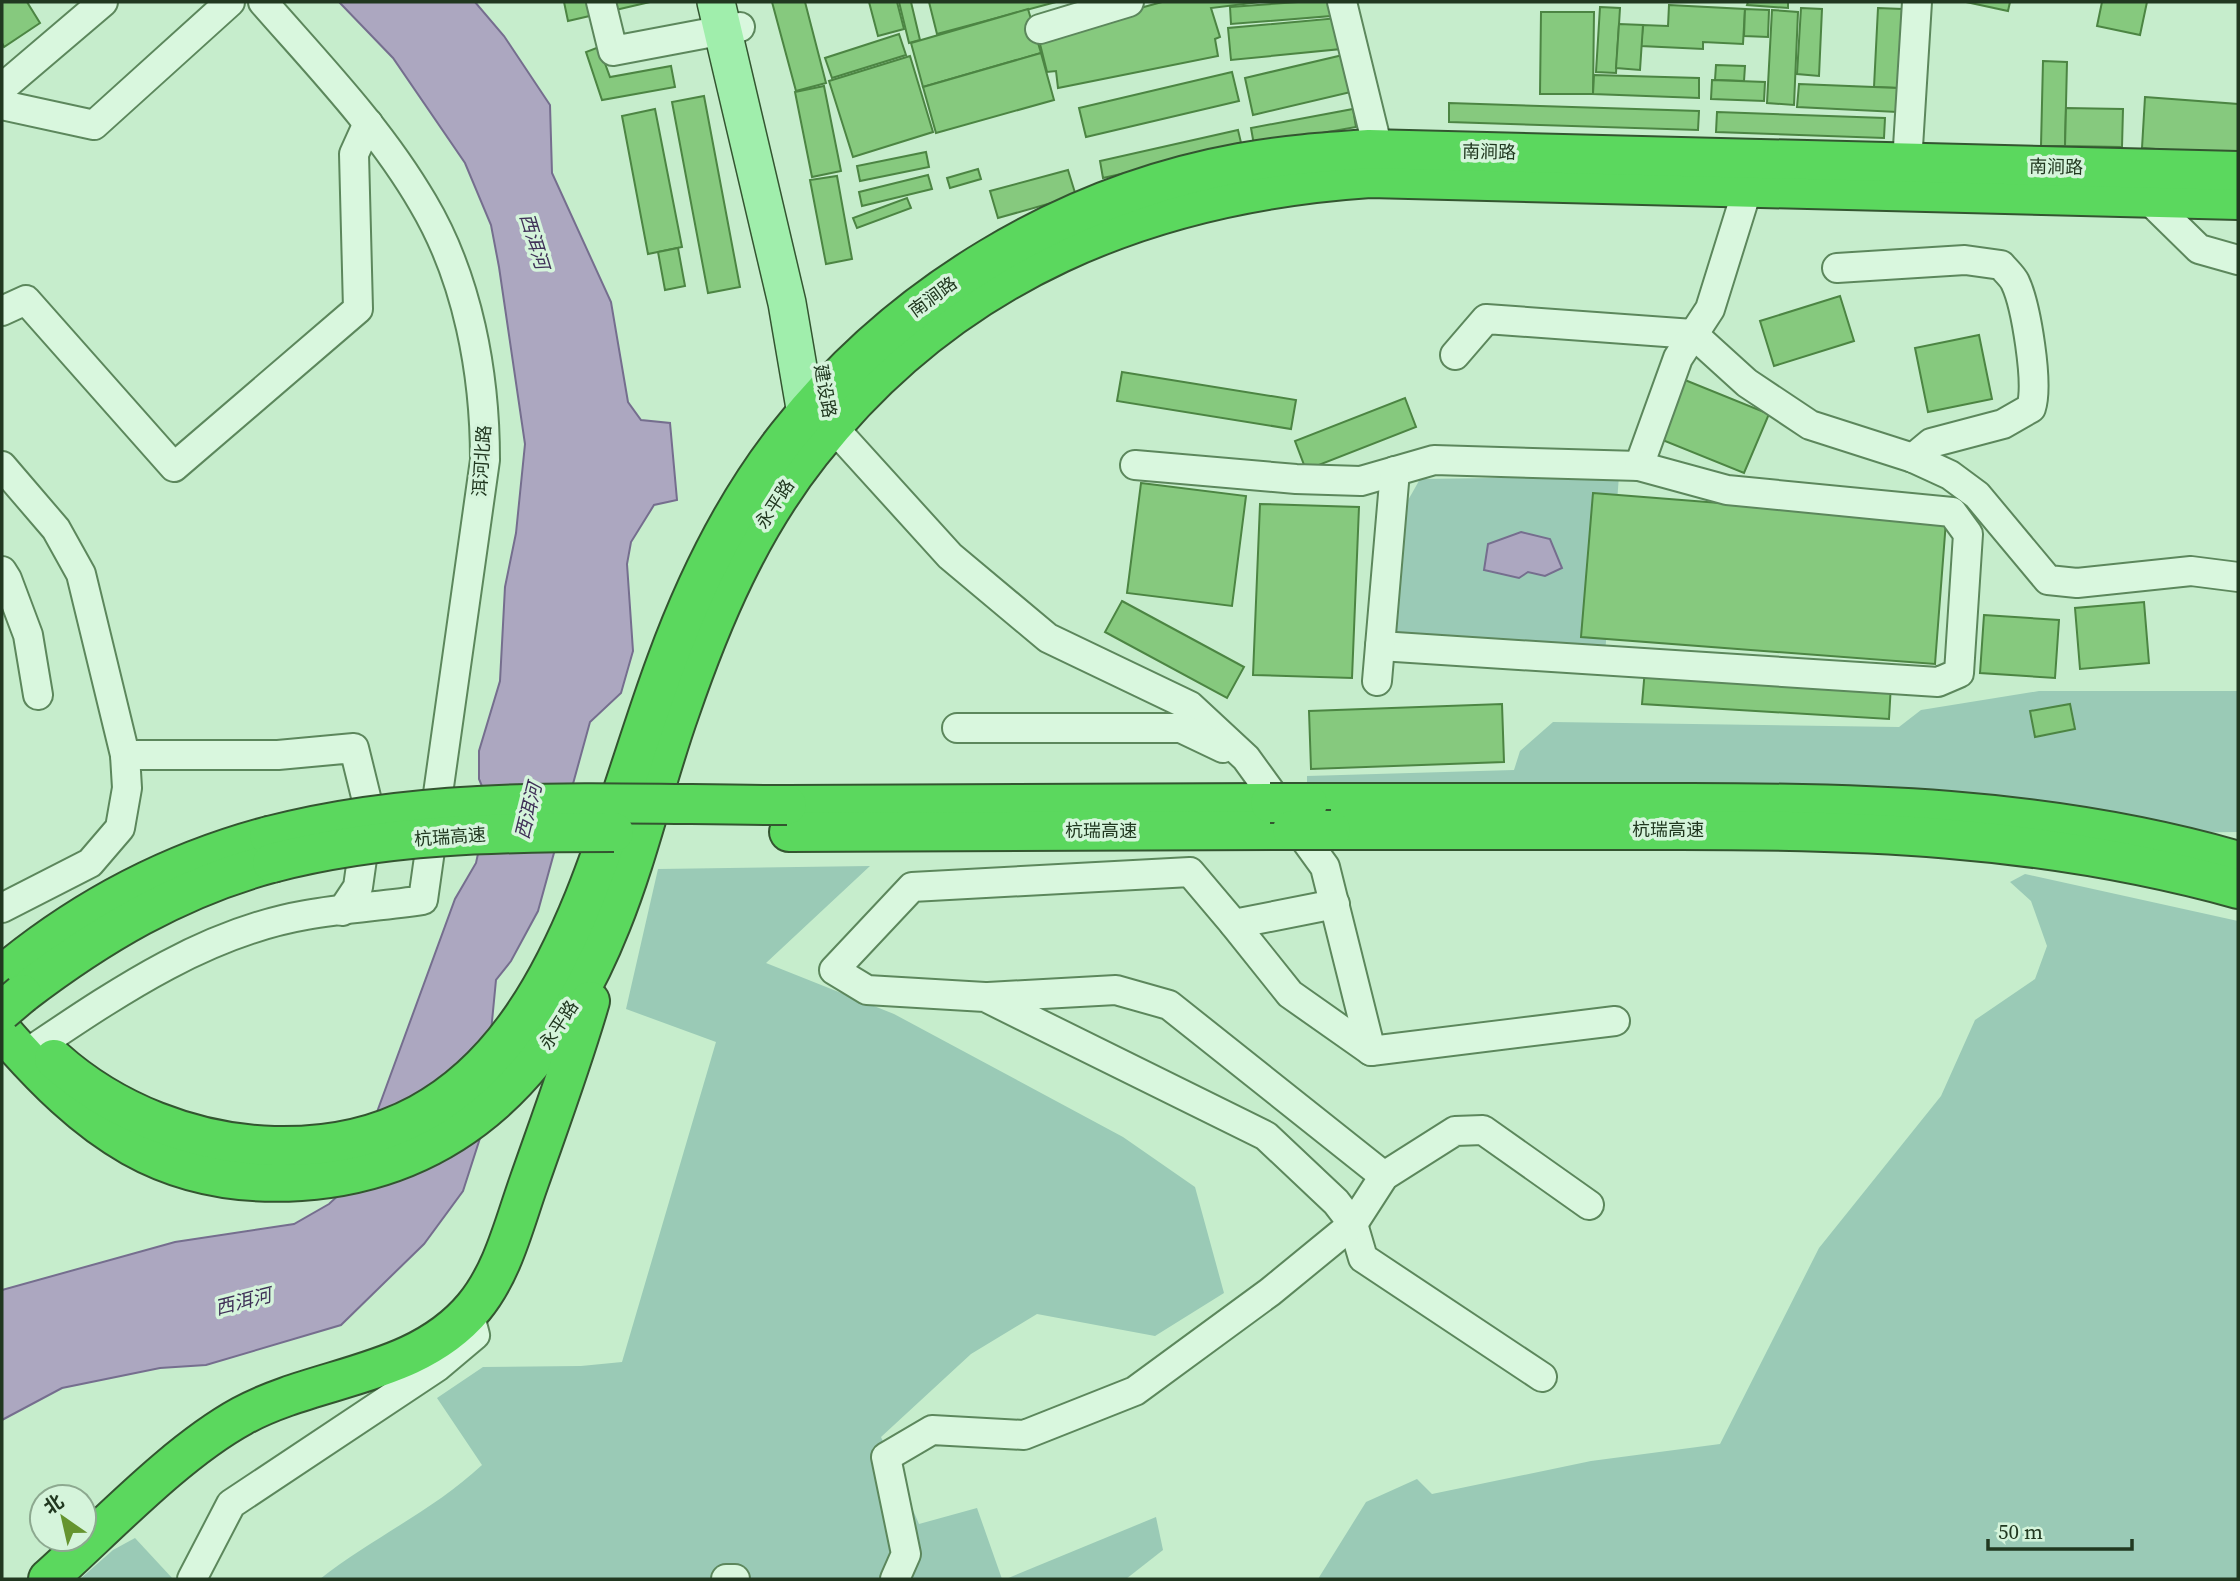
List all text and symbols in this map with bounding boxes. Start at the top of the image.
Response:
street label: 南涧路 [1462,139,1516,164]
street label: 南涧路 [2029,154,2083,179]
water label: 西洱河 [514,210,557,276]
street label: 南涧路 [904,271,962,323]
street label: 建设路 [808,362,842,420]
street label: 洱河北路 [467,424,496,498]
street label: 永平路 [749,474,800,533]
water label: 西洱河 [508,776,548,842]
street label: 杭瑞高速 [1632,817,1704,842]
street label: 杭瑞高速 [1065,818,1137,843]
street label: 杭瑞高速 [413,822,487,851]
street label: 永平路 [533,995,584,1054]
water label: 西洱河 [212,1281,278,1321]
north arrow [28,1483,98,1553]
text: 北 [38,1488,69,1520]
scale bar [1988,1508,2132,1552]
text: 50 m [1998,1517,2043,1546]

